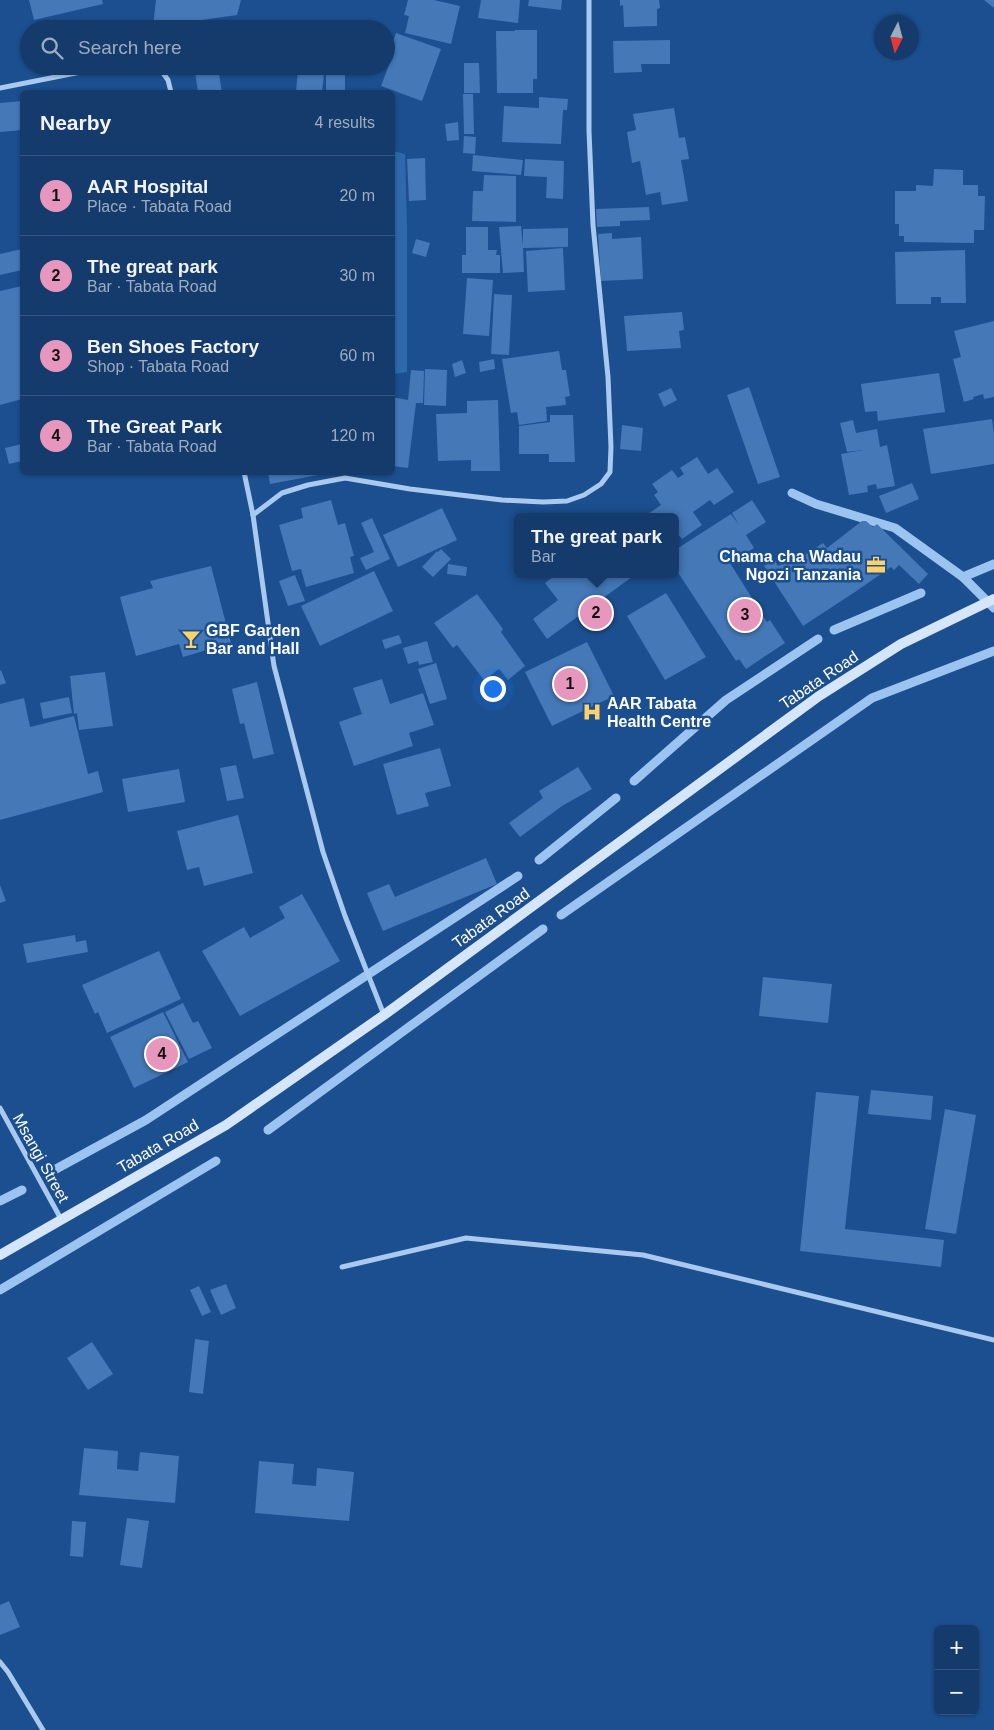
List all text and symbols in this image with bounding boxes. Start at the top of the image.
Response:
north arrow [874,15,919,60]
search box [20,20,395,75]
icon: search [38,34,66,62]
text: Search here [78,37,182,58]
text: Nearby [40,111,111,134]
text: 4 results [315,114,375,131]
text: AAR Hospital [87,176,208,197]
text: 1 [52,187,60,204]
text: 20 m [339,187,375,204]
text: Place · Tabata Road [87,198,232,215]
text: The great park [87,256,218,277]
text: 2 [52,267,60,284]
text: 30 m [339,267,375,284]
text: Bar · Tabata Road [87,278,217,295]
text: Ben Shoes Factory [87,336,259,357]
text: 3 [52,347,60,364]
text: 60 m [339,347,375,364]
text: Shop · Tabata Road [87,358,229,375]
text: The Great Park [87,416,222,437]
text: 4 [52,427,60,444]
text: 120 m [331,427,375,444]
text: Bar · Tabata Road [87,438,217,455]
popup [514,513,679,578]
text: The great park [531,526,662,547]
text: Bar [531,548,556,565]
place label: Chama cha Wadau Ngozi Tanzania [719,548,861,583]
office icon: Chama cha Wadau Ngozi Tanzania [865,554,887,576]
pin: 2 [580,594,612,632]
pin: 3 [729,596,761,634]
place label: GBF Garden Bar and Hall [206,622,300,657]
bar icon: GBF Garden Bar and Hall [180,628,202,650]
street label: Tabata Road [777,648,861,712]
pin: 1 [554,665,586,703]
your location [480,676,506,702]
place label: AAR Tabata Health Centre [607,695,711,730]
hospital icon: AAR Tabata Health Centre [581,701,603,723]
street label: Tabata Road [449,884,533,952]
pin: 4 [146,1035,178,1073]
street label: Msangi Street [10,1111,73,1206]
street label: Tabata Road [114,1116,202,1176]
map controls [934,1625,979,1715]
button: + [934,1625,979,1670]
button: − [934,1670,979,1715]

